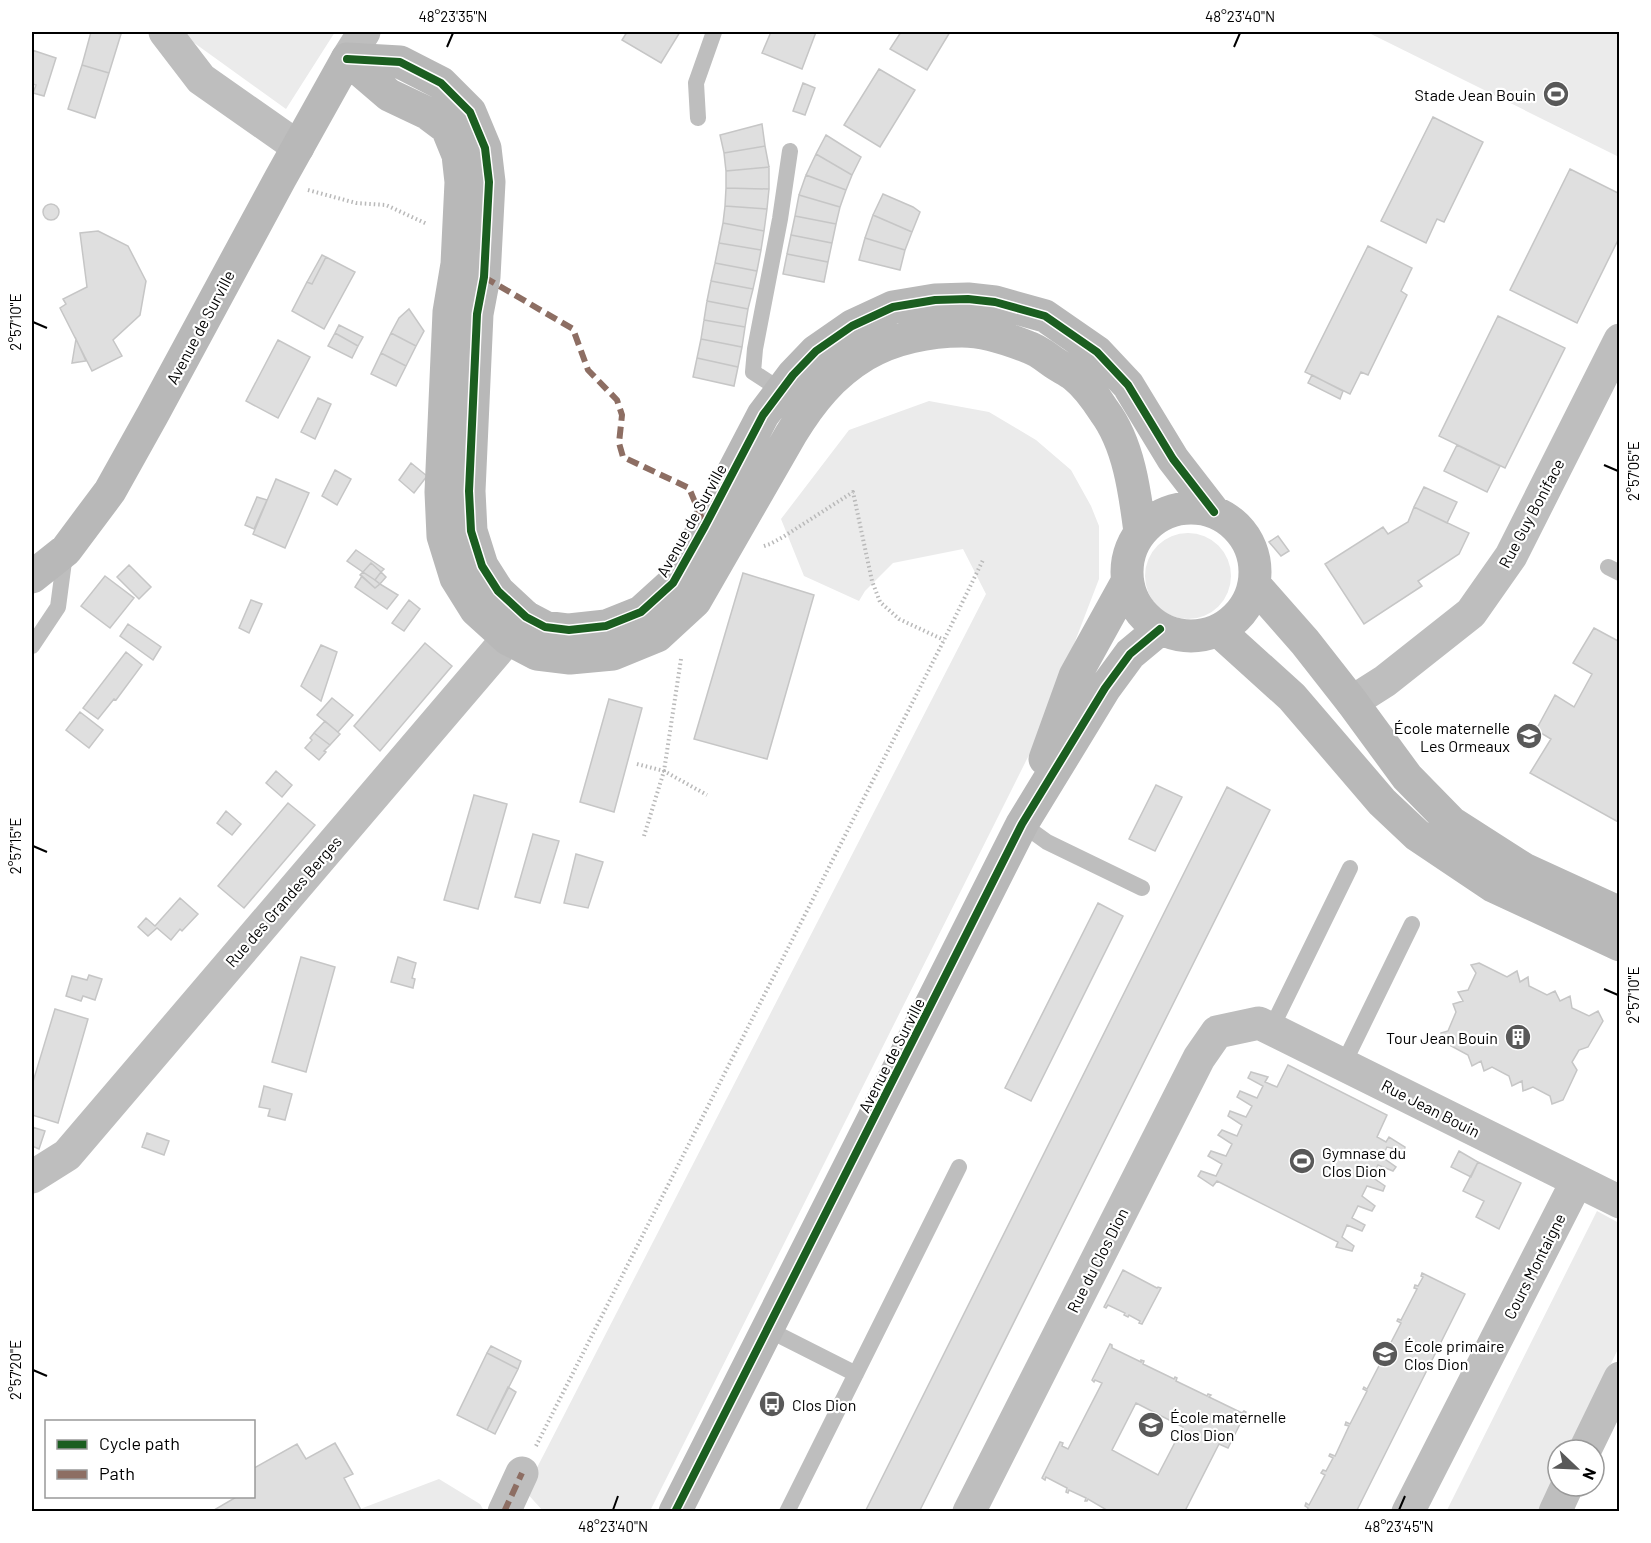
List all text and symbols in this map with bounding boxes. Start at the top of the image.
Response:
text: 48°23'35"N [419,7,487,25]
text: 48°23'40"N [1205,7,1275,25]
sports icon: Stade Jean Bouin [1541,79,1571,109]
place label: Stade Jean Bouin [1414,85,1536,104]
street label: Avenue de Surville [162,267,238,387]
text: 2°57'10"E [6,293,24,351]
text: 2°57'05"E [1624,441,1642,501]
street label: Rue Guy Boniface [1494,455,1568,571]
street label: Avenue de Surville [652,460,730,580]
place label: École maternelle Les Ormeaux [1394,718,1510,755]
school or university icon: École maternelle Les Ormeaux [1514,721,1544,751]
text: 2°57'15"E [6,818,24,874]
street label: Rue des Grandes Berges [221,832,345,970]
text: 2°57'10"E [1624,966,1642,1024]
street label: Avenue de Surville [854,994,928,1116]
building icon: Tour Jean Bouin [1503,1022,1533,1052]
place label: Tour Jean Bouin [1386,1028,1498,1047]
street label: Rue Jean Bouin [1379,1075,1483,1141]
place label: Gymnase du Clos Dion [1322,1143,1406,1180]
sports icon: Gymnase du Clos Dion [1287,1146,1317,1176]
street label: Rue du Clos Dion [1062,1204,1132,1316]
street label: Cours Montaigne [1499,1210,1569,1322]
place label: École primaire Clos Dion [1404,1336,1505,1373]
school or university icon: École primaire Clos Dion [1370,1339,1400,1369]
text: 2°57'20"E [6,1340,24,1400]
bus stop icon: Clos Dion [757,1389,787,1419]
place label: Clos Dion [792,1395,856,1414]
place label: École maternelle Clos Dion [1170,1407,1286,1444]
school or university icon: École maternelle Clos Dion [1136,1410,1166,1440]
legend [45,1420,255,1498]
text: Cycle path [99,1432,180,1454]
north arrow [1546,1438,1606,1498]
text: Path [99,1462,135,1484]
text: N [1579,1465,1601,1483]
text: 48°23'40"N [578,1517,648,1535]
text: 48°23'45"N [1364,1517,1434,1535]

